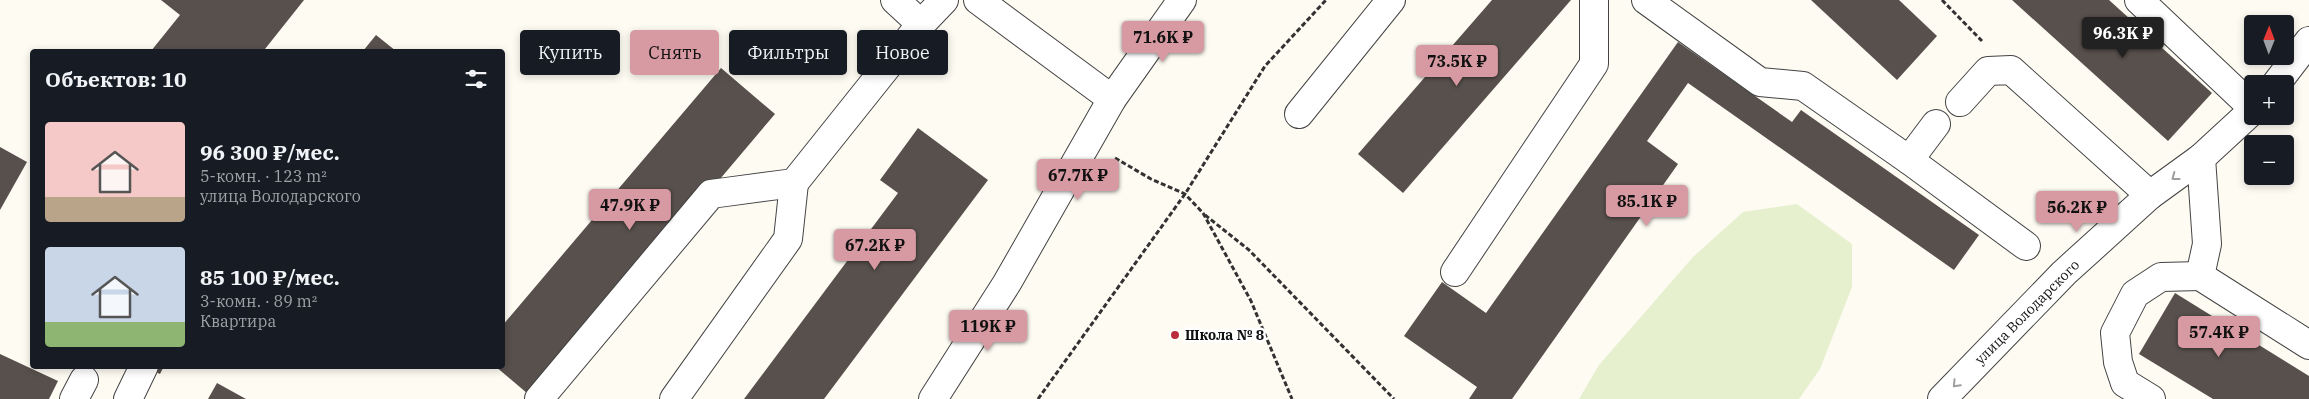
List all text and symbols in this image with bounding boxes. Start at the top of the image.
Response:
north arrow [2244,15,2294,65]
map controls [2244,15,2294,185]
pin: 96.3K ₽ [2077,17,2169,59]
pin: 71.6K ₽ [1117,20,1209,63]
text: 96.3K ₽ [2093,23,2153,43]
text: 71.6K ₽ [1133,27,1193,47]
chip: Купить [520,30,620,75]
chip: Снять [630,30,719,75]
chip: Фильтры [729,30,847,75]
chip: Новое [857,30,948,75]
pin: 73.5K ₽ [1411,44,1503,87]
text: 73.5K ₽ [1427,51,1487,71]
text: Объектов: 10 [45,65,187,93]
icon: filters [462,65,490,93]
button: + [2244,75,2294,125]
button: − [2244,135,2294,185]
text: 96 300 ₽/мес. [200,138,340,166]
icon: home [85,142,145,202]
pin: 67.7K ₽ [1032,158,1124,201]
text: 67.7K ₽ [1048,165,1108,185]
text: 5-комн. · 123 m² [200,166,327,186]
one-way arrow [2172,171,2181,179]
pin: 85.1K ₽ [1601,184,1693,227]
text: улица Володарского [200,186,361,206]
pin: 47.9K ₽ [584,188,676,231]
pin: 56.2K ₽ [2031,190,2123,233]
text: 85.1K ₽ [1617,191,1677,211]
text: 47.9K ₽ [600,195,660,215]
text: 56.2K ₽ [2047,197,2107,217]
pin: 67.2K ₽ [829,228,921,271]
text: 67.2K ₽ [845,235,905,255]
street label: улица Володарского [1971,256,2083,368]
text: 85 100 ₽/мес. [200,263,340,291]
icon: home [85,267,145,327]
text: 3-комн. · 89 m² [200,291,317,311]
pin: 119K ₽ [947,310,1029,352]
text: Квартира [200,311,276,331]
text: 119K ₽ [960,316,1016,336]
pin: 57.4K ₽ [2173,316,2265,358]
text: 57.4K ₽ [2189,322,2249,342]
place label: Школа № 8 [1185,326,1264,344]
marker: Школа № 8 [1169,329,1181,341]
one-way arrow [1953,378,1962,387]

